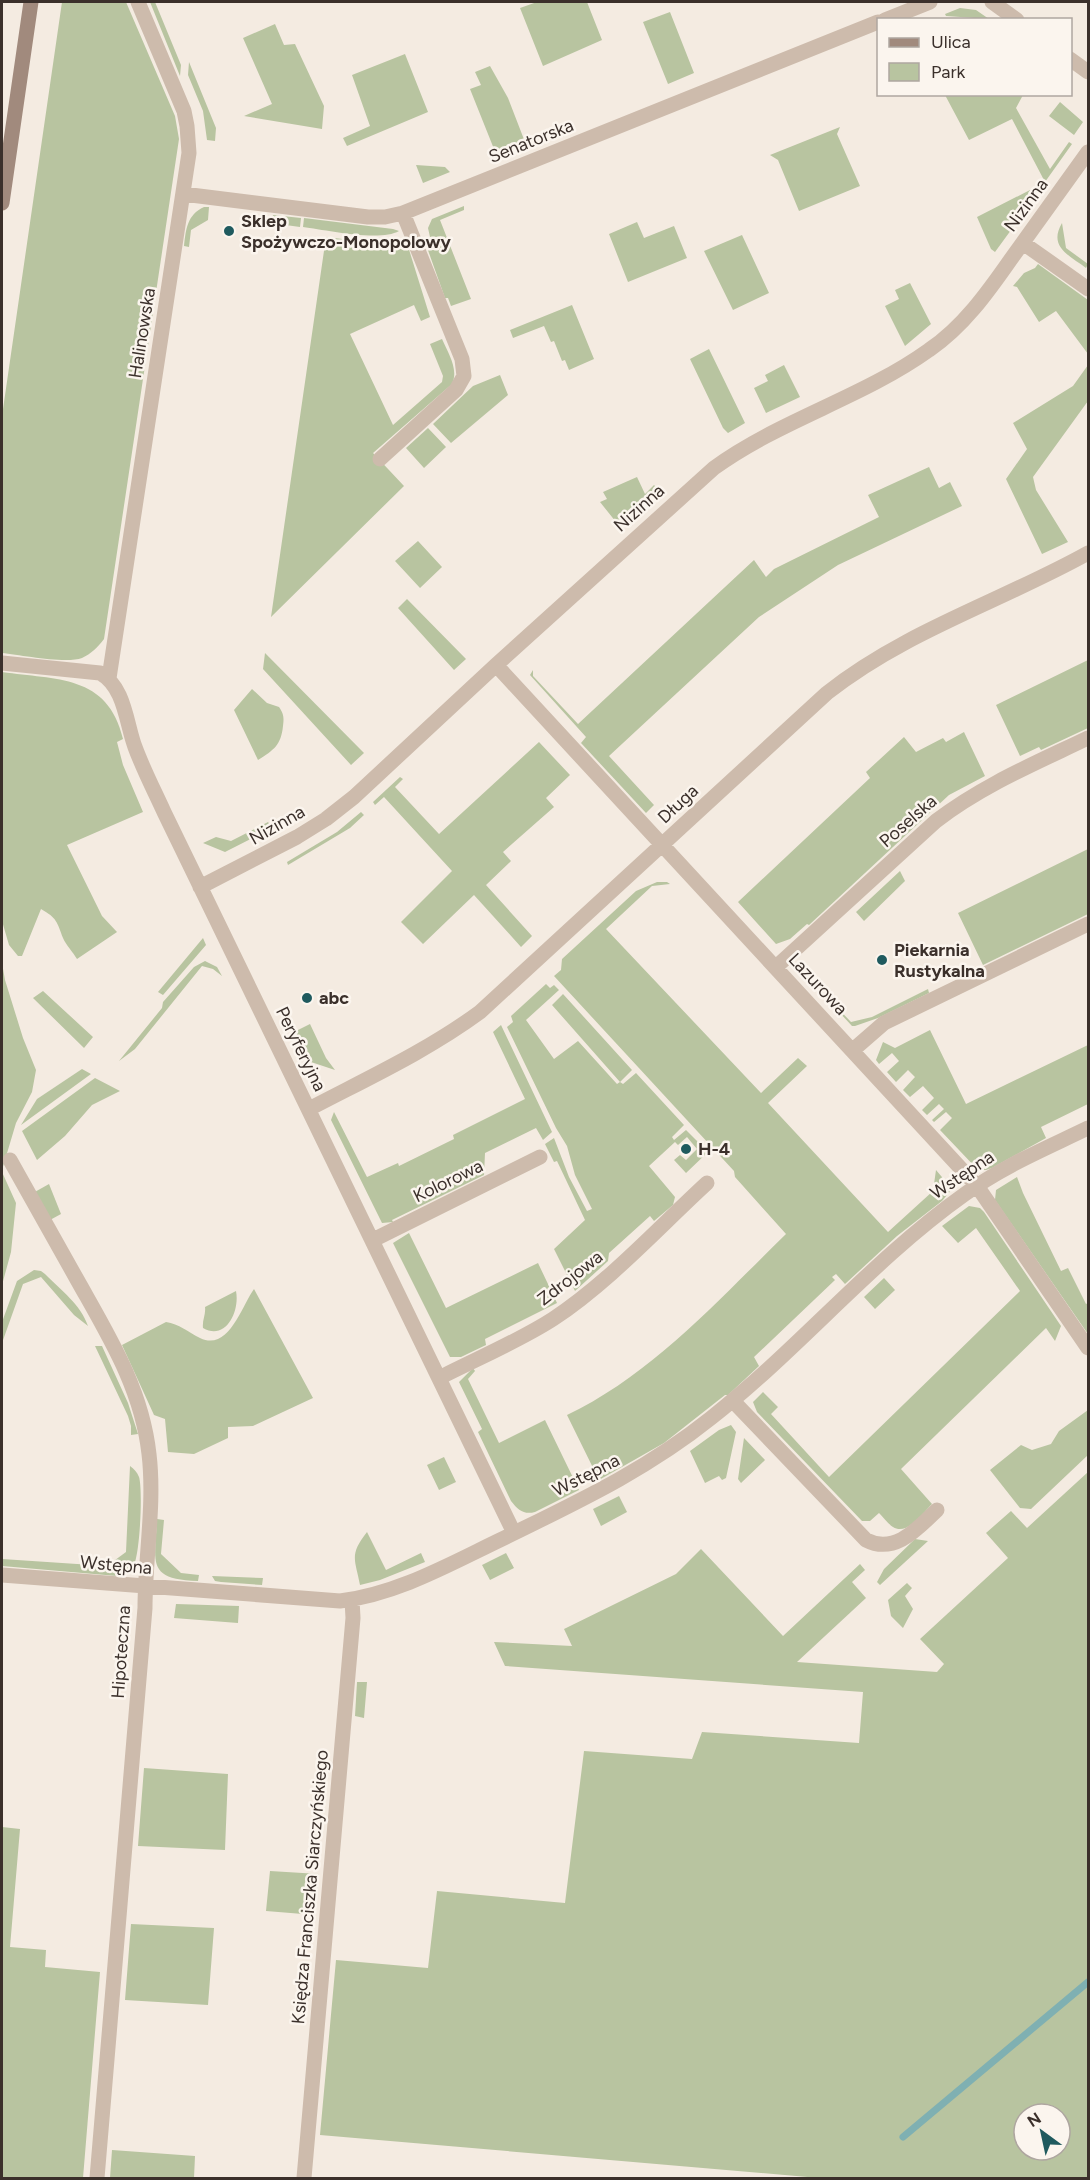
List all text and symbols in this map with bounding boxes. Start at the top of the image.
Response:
legend [877,18,1072,96]
text: Ulica [931,31,971,53]
text: Park [931,61,966,83]
street label: Senatorska [485,114,577,168]
street label: Nizinna [999,174,1053,236]
place label: Sklep Spożywczo-Monopolowy [241,210,451,253]
marker: Sklep Spożywczo-Monopolowy [222,224,236,238]
street label: Halinowska [124,286,160,380]
street label: Nizinna [609,480,669,536]
street label: Długa [653,780,703,828]
street label: Poselska [875,790,941,852]
street label: Nizinna [245,800,309,850]
place label: Piekarnia Rustykalna [894,939,985,982]
street label: Lazurowa [784,948,852,1020]
marker: Piekarnia Rustykalna [875,953,889,967]
place label: abc [319,987,349,1009]
marker: abc [300,991,314,1005]
street label: Peryferyjna [271,1003,331,1095]
place label: H-4 [698,1138,730,1160]
marker: H-4 [679,1142,693,1156]
street label: Wstępna [926,1146,998,1204]
street label: Kolorowa [409,1155,487,1207]
street label: Zdrojowa [533,1246,607,1310]
street label: Wstępna [549,1449,623,1501]
street label: Wstępna [79,1551,153,1579]
street label: Hipoteczna [107,1605,135,1699]
street label: Księdza Franciszka Siarczyńskiego [287,1749,333,2025]
north arrow [1012,2102,1072,2162]
text: N [1024,2109,1044,2131]

